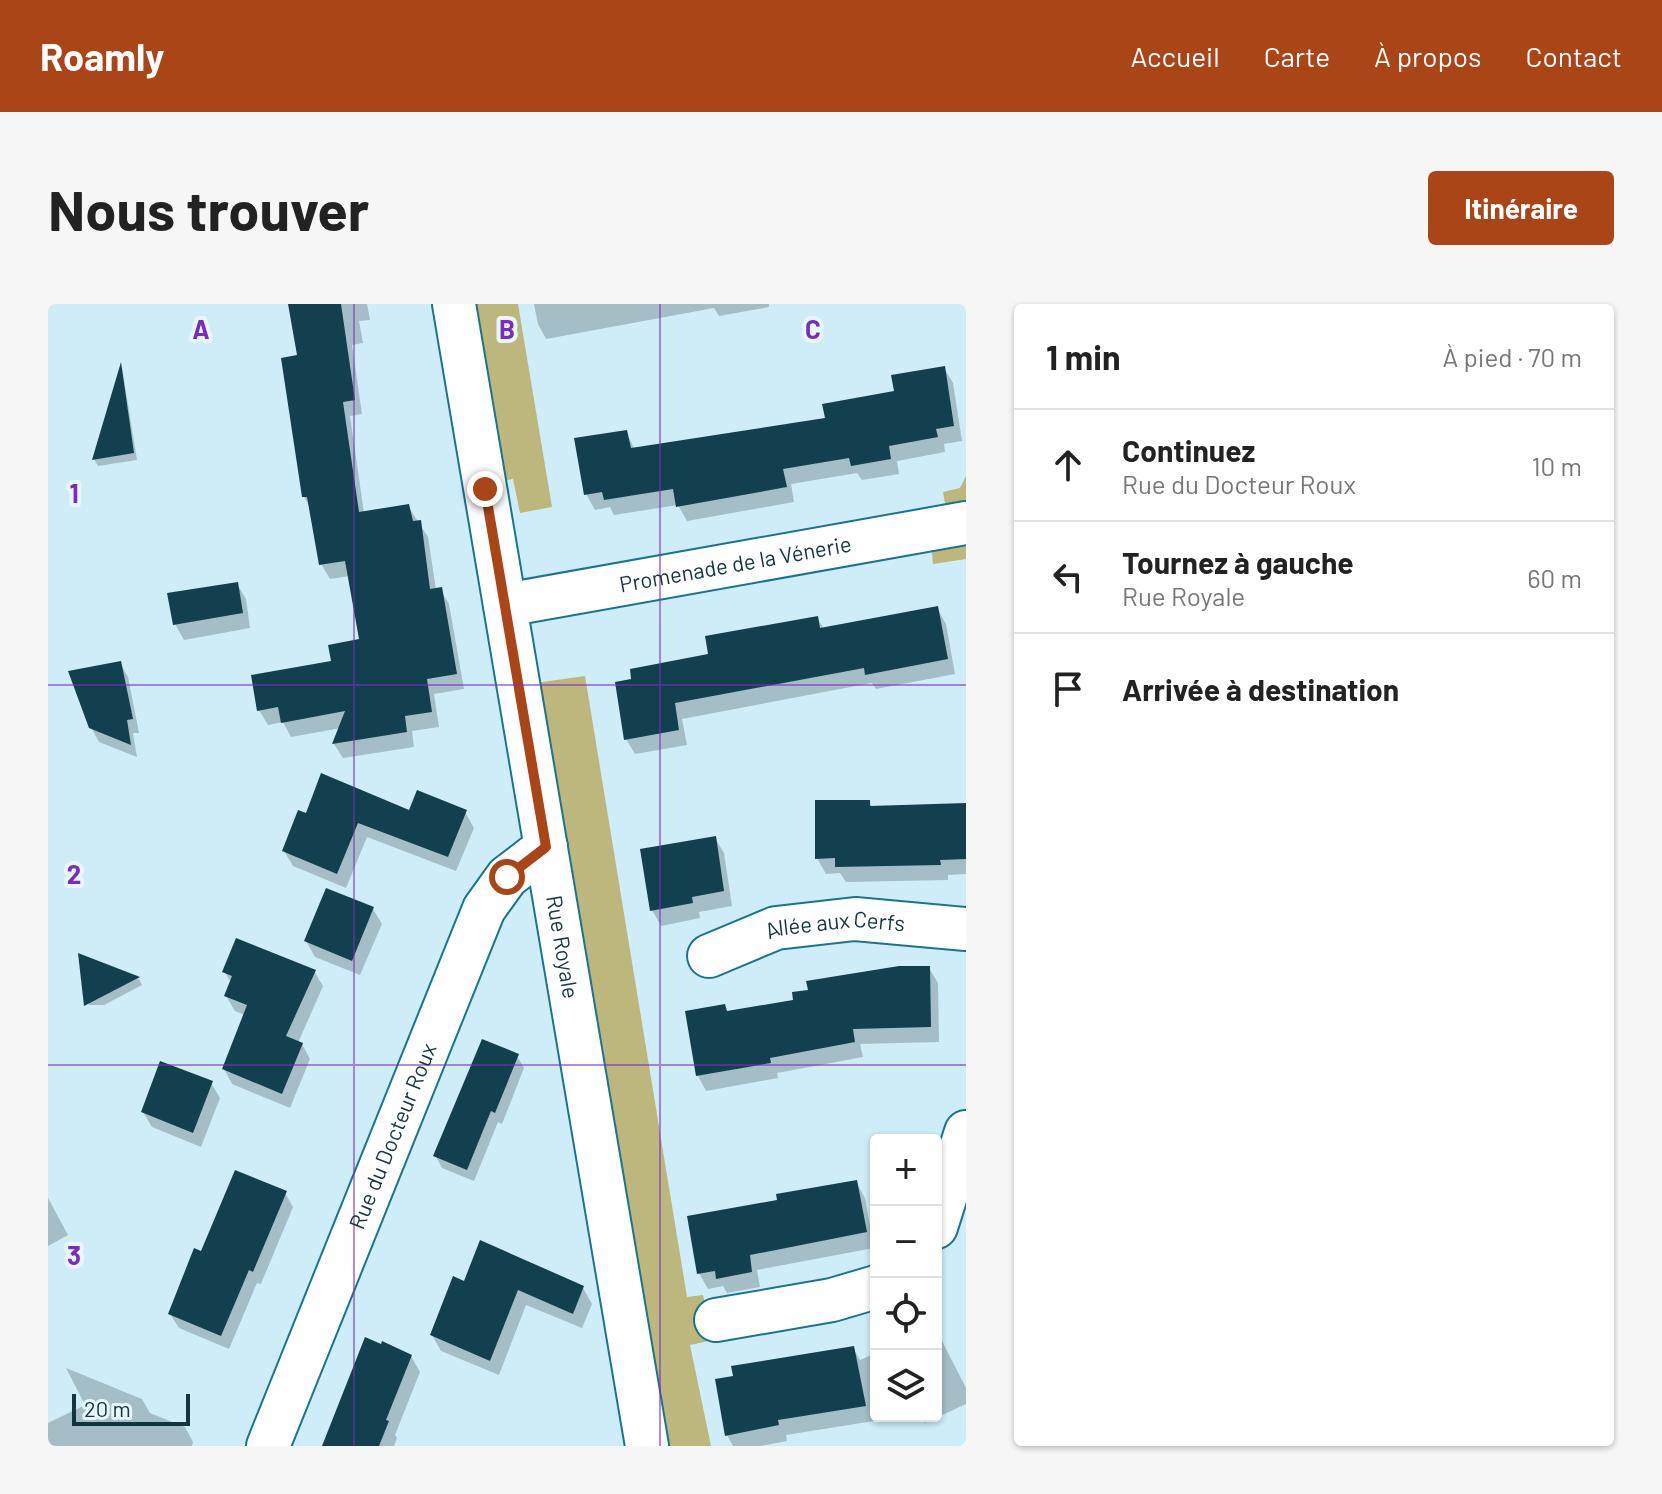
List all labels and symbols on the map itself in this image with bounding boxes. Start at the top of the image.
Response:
text: A [192,313,210,344]
text: B [499,313,515,344]
text: C [805,313,821,344]
route end [467,471,503,507]
text: 1 [69,477,79,508]
street label: Promenade de la Vénerie [617,530,853,596]
text: 2 [67,858,81,889]
route start [489,859,525,895]
street label: Rue Royale [542,893,585,1000]
street label: Allée aux Cerfs [760,905,906,943]
street label: Rue du Docteur Roux [343,1039,441,1232]
text: 3 [67,1239,81,1270]
scale bar [72,1390,190,1426]

